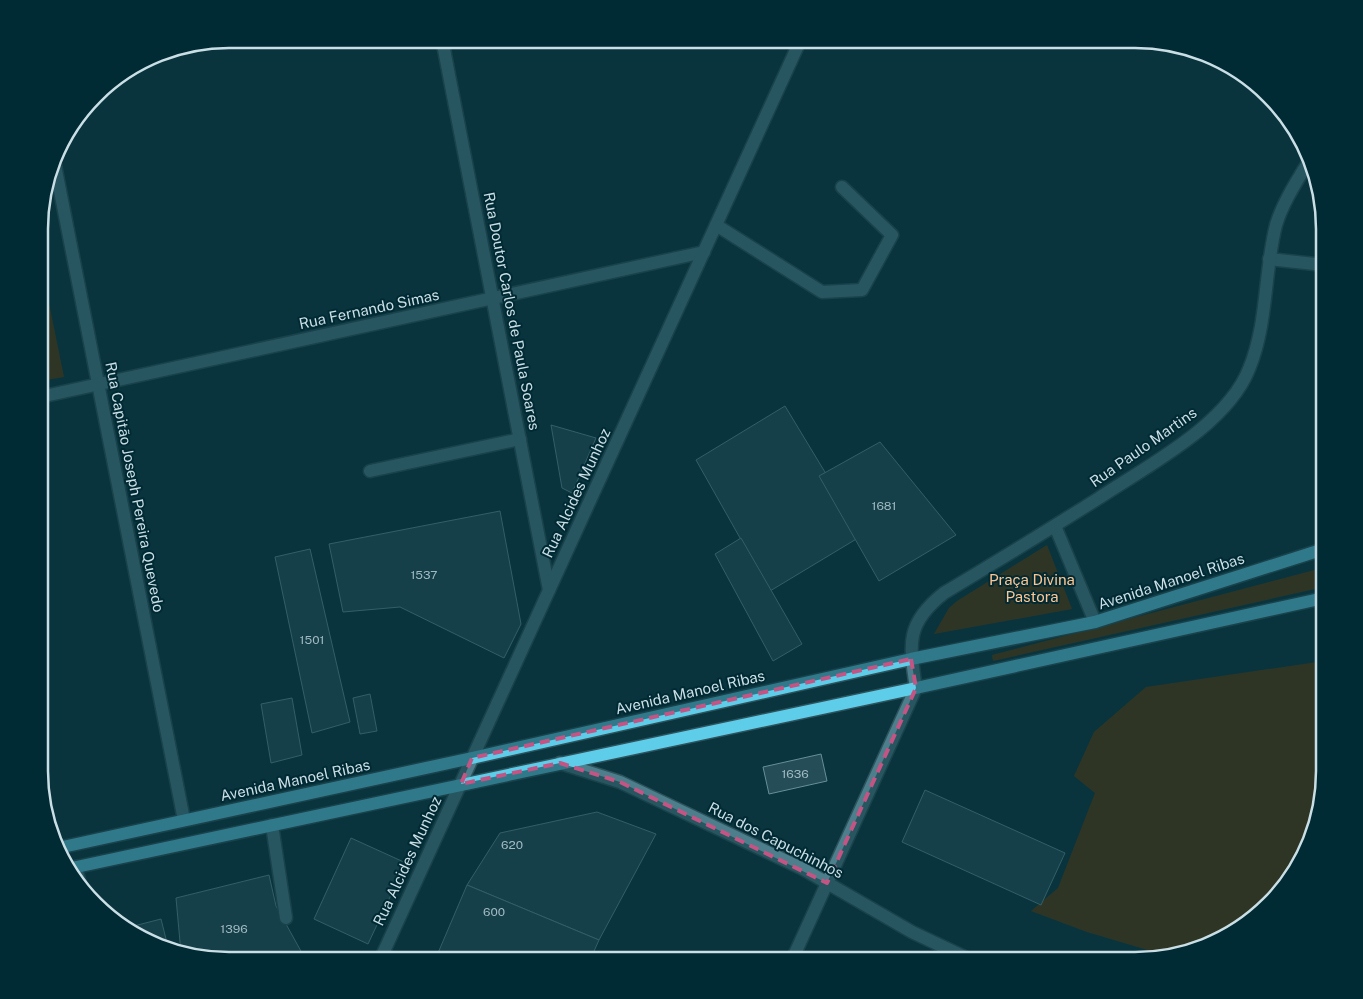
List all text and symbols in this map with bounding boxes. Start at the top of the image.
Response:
street label: Rua Doutor Carlos de Paula Soares [481,190,543,432]
street label: Rua Fernando Simas [297,286,441,332]
street label: Rua Capitão Joseph Pereira Quevedo [102,360,168,614]
street label: Rua Paulo Martins [1086,404,1200,490]
street label: Rua Alcides Munhoz [539,426,613,560]
house number: 1681 [872,499,896,513]
street label: Avenida Manoel Ribas [1096,549,1246,613]
house number: 1537 [410,568,438,582]
park label: Praça Divina Pastora [989,571,1075,605]
house number: 1501 [300,633,324,647]
street label: Avenida Manoel Ribas [614,667,766,717]
street label: Avenida Manoel Ribas [219,756,371,804]
house number: 1636 [781,767,809,781]
street label: Rua Alcides Munhoz [370,794,444,928]
street label: Rua dos Capuchinhos [706,799,846,881]
house number: 620 [501,838,523,852]
house number: 600 [483,905,505,919]
house number: 1396 [220,922,248,936]

